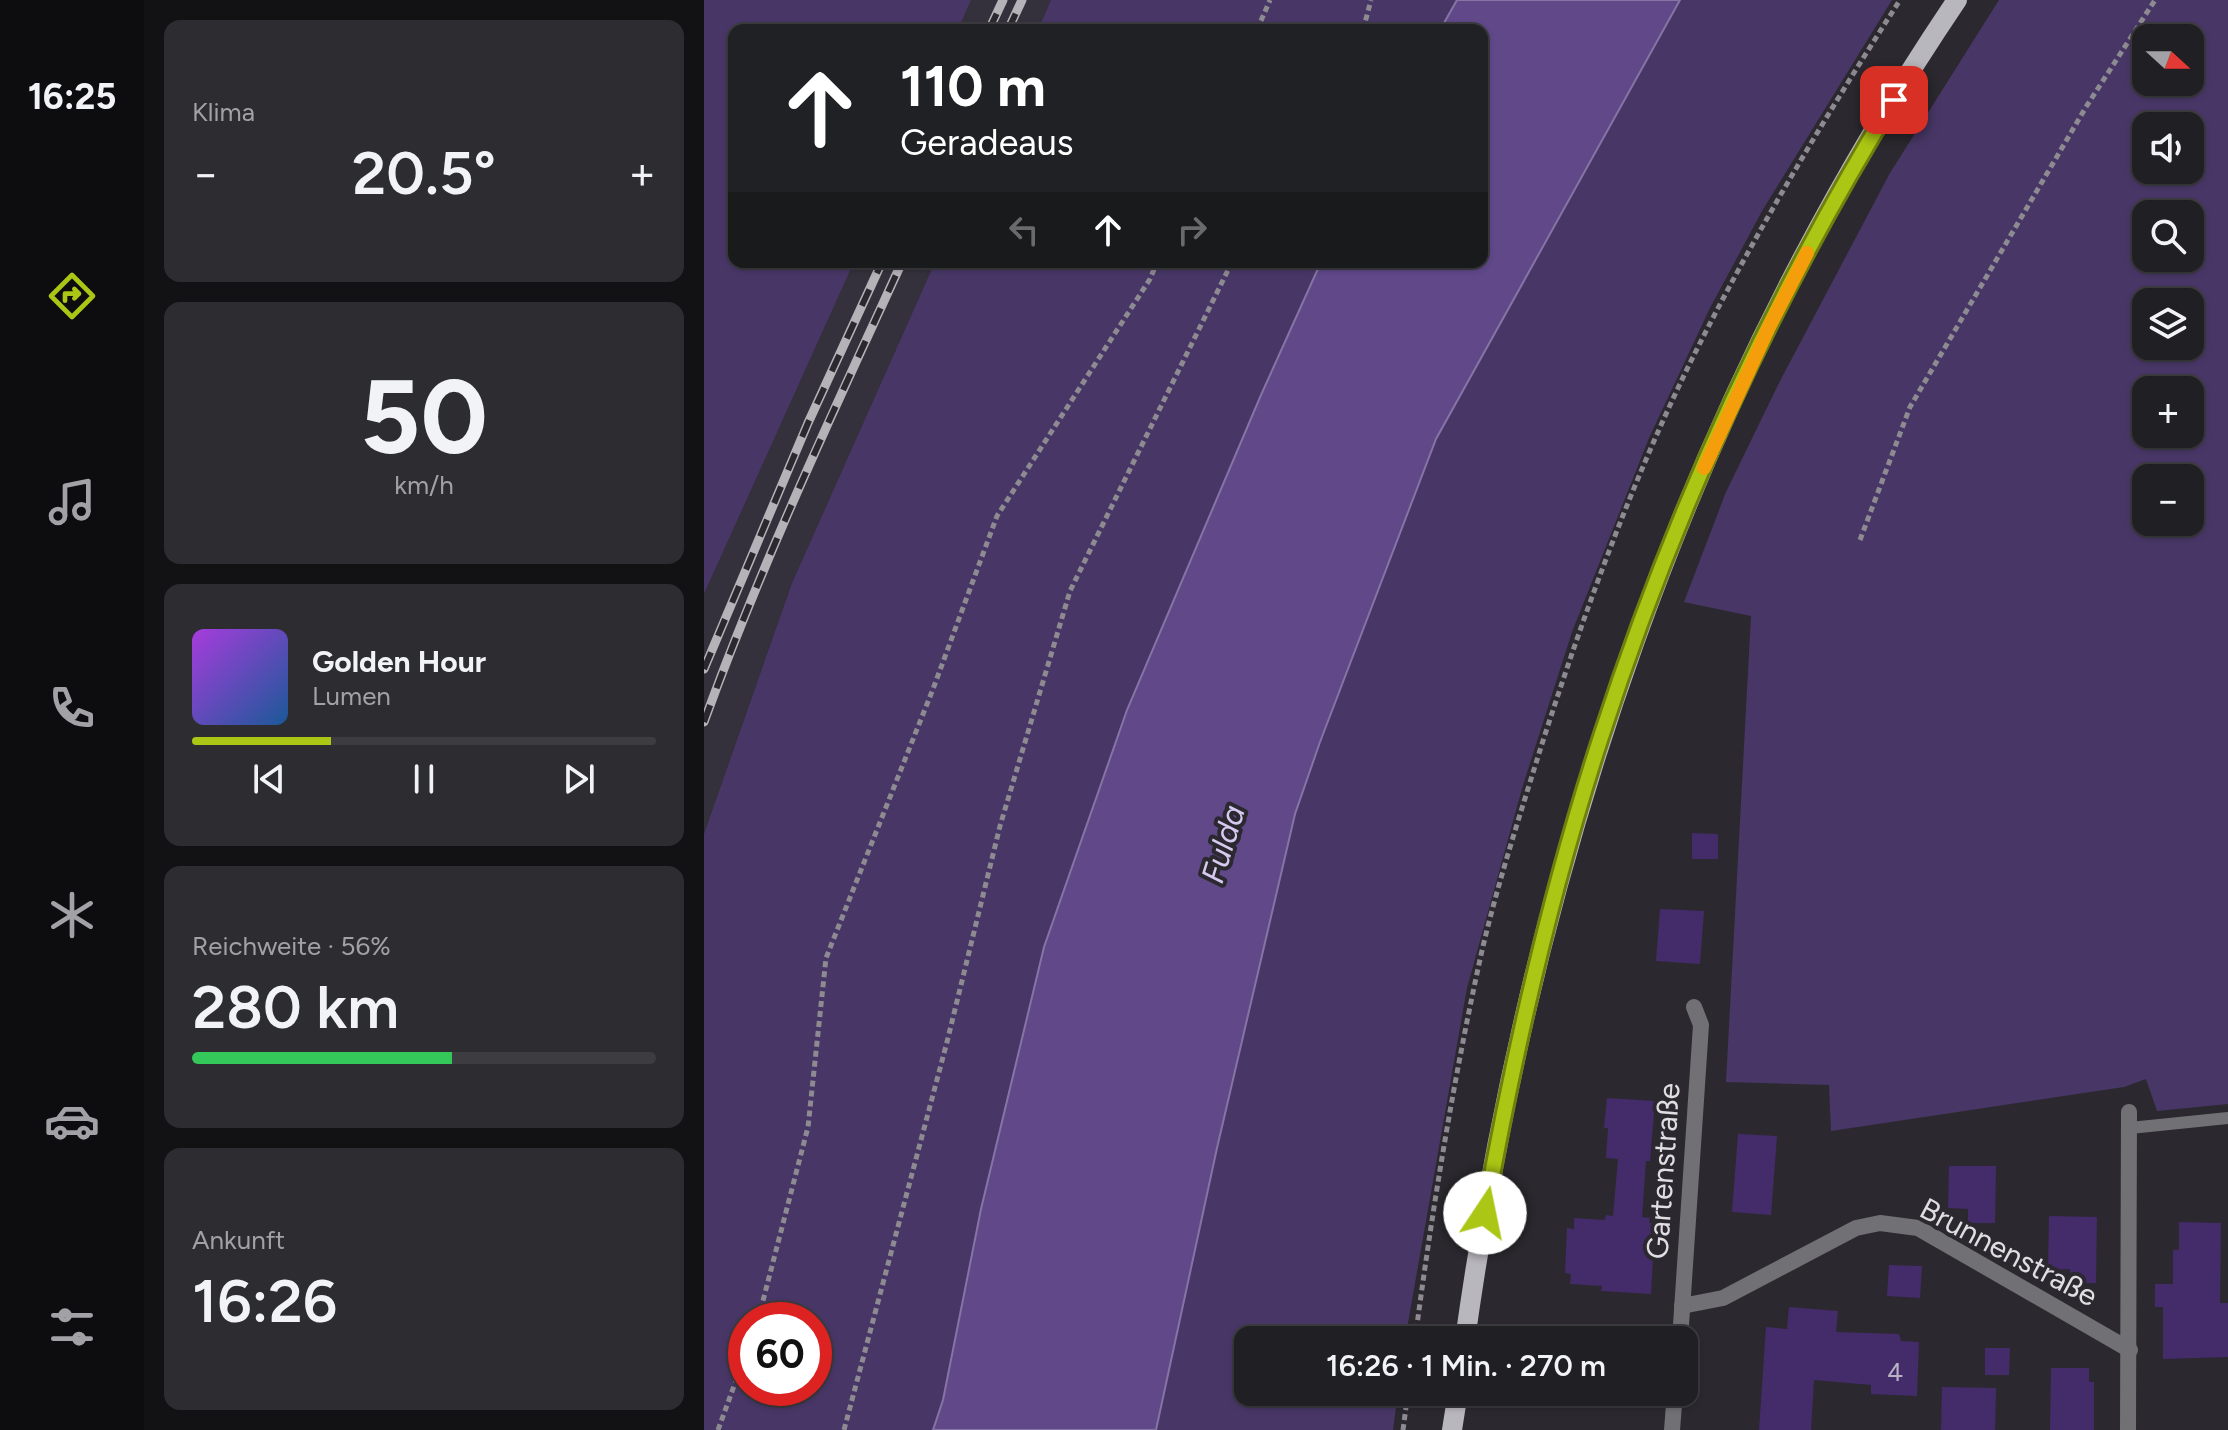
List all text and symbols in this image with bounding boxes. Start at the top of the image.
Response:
north arrow [2132,24,2204,96]
map controls [2132,24,2204,536]
text: 110 m [900,53,1046,120]
icon: ahead [768,56,872,160]
pin [1860,66,1928,134]
text: 16:25 [28,75,116,118]
icon: arrive [1872,78,1916,122]
text: Klima [192,96,255,128]
button: sound [2132,112,2204,184]
text: Geradeaus [900,121,1074,164]
text: 20.5° [352,137,496,209]
text: − [192,147,219,200]
text: + [629,147,656,200]
button: search [2132,200,2204,272]
icon: left [1002,208,1046,252]
icon: ahead [1086,208,1130,252]
icon: right [1170,208,1214,252]
icon: directions [44,268,100,324]
button: layers [2132,288,2204,360]
text: 50 [360,354,488,479]
button: + [2132,376,2204,448]
button: − [2132,464,2204,536]
text: km/h [394,469,454,501]
icon: music [44,474,100,530]
text: Golden Hour [312,643,486,680]
icon: phone [44,680,100,736]
text: Lumen [312,680,391,712]
icon: previous [247,757,291,801]
icon: pause [402,757,446,801]
icon: next [557,757,601,801]
water label: Fulda [1193,800,1253,888]
icon: climate [44,887,100,943]
text: Reichweite · 56% [192,930,391,962]
text: 280 km [192,971,399,1043]
street label: Gartenstraße [1638,1082,1688,1260]
icon: car [44,1093,100,1149]
position arrow [1443,1171,1527,1255]
street label: Brunnenstraße [1914,1190,2104,1314]
text: Ankunft [192,1224,285,1256]
text: 16:26 [192,1265,337,1337]
icon: filters [44,1299,100,1355]
speed limit sign: 60 [728,1302,832,1406]
text: 16:26 · 1 Min. · 270 m [1326,1347,1606,1384]
house number: 4 [1887,1356,1903,1388]

